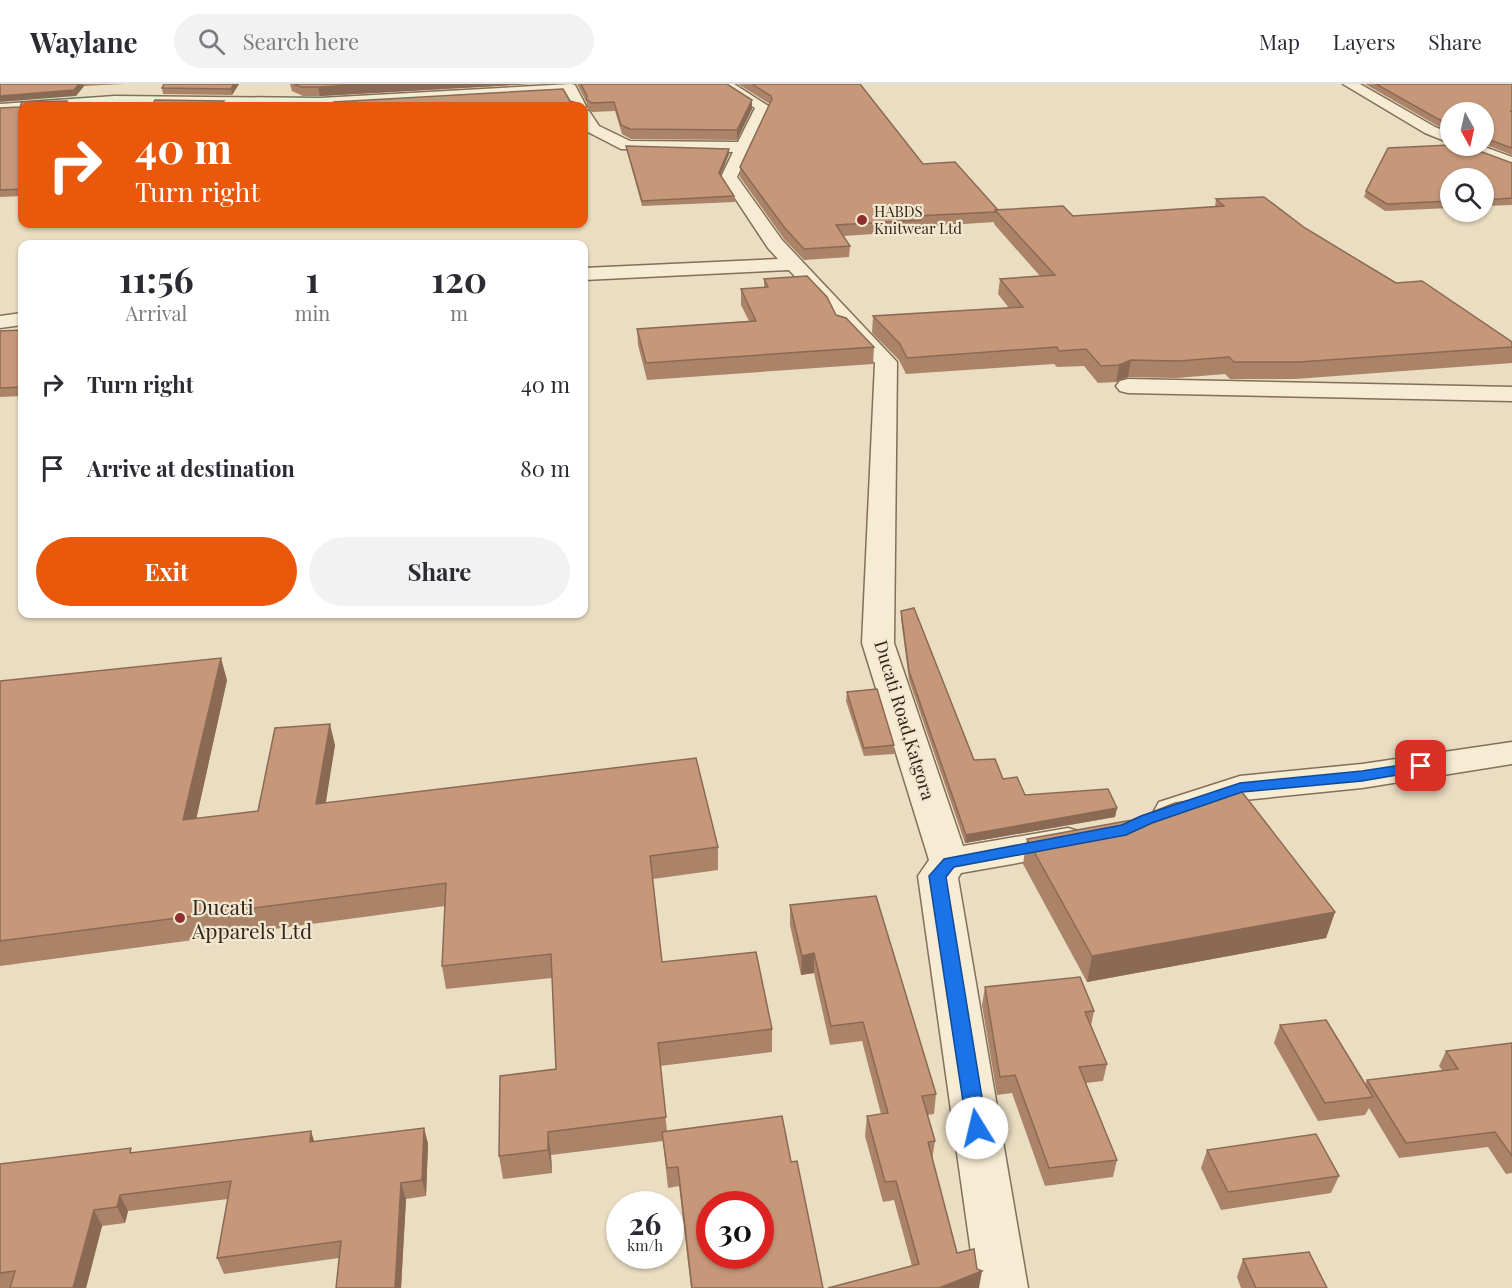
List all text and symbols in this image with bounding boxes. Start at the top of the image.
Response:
search box [174,14,594,68]
text: Waylane [30,23,138,60]
icon: search [195,25,228,58]
text: Search here [243,26,359,56]
text: Map [1259,27,1300,55]
text: Layers [1333,27,1395,55]
text: Share [1428,27,1482,55]
north arrow [1440,102,1494,156]
map controls [1440,102,1494,222]
text: 40 m [135,119,232,175]
icon: right [36,126,114,204]
button: search [1440,168,1494,222]
text: Turn right [135,173,260,209]
place label: HABDS Knitwear Ltd [874,201,962,238]
marker: HABDS Knitwear Ltd [855,213,869,227]
text: 11:56 [119,254,194,302]
text: 1 [306,254,319,302]
text: 120 [431,254,487,302]
text: Arrival [126,299,187,326]
text: min [295,299,330,326]
text: m [450,299,468,326]
icon: right [36,368,69,401]
text: Turn right [87,369,193,399]
text: 40 m [521,369,570,399]
icon: arrive [36,452,69,485]
text: Arrive at destination [87,453,295,483]
text: 80 m [520,453,570,483]
button: Exit [36,537,297,606]
button: Share [309,537,570,606]
street label: Ducati Road,Katgora [869,637,941,803]
pin [1395,740,1446,791]
icon: arrive [1404,749,1437,782]
place label: Ducati Apparels Ltd [191,892,312,944]
marker: Ducati Apparels Ltd [173,911,187,925]
position arrow [945,1096,1009,1160]
speed limit sign: 30 [696,1191,774,1269]
text: 26 [629,1203,661,1243]
text: km/h [627,1235,663,1255]

